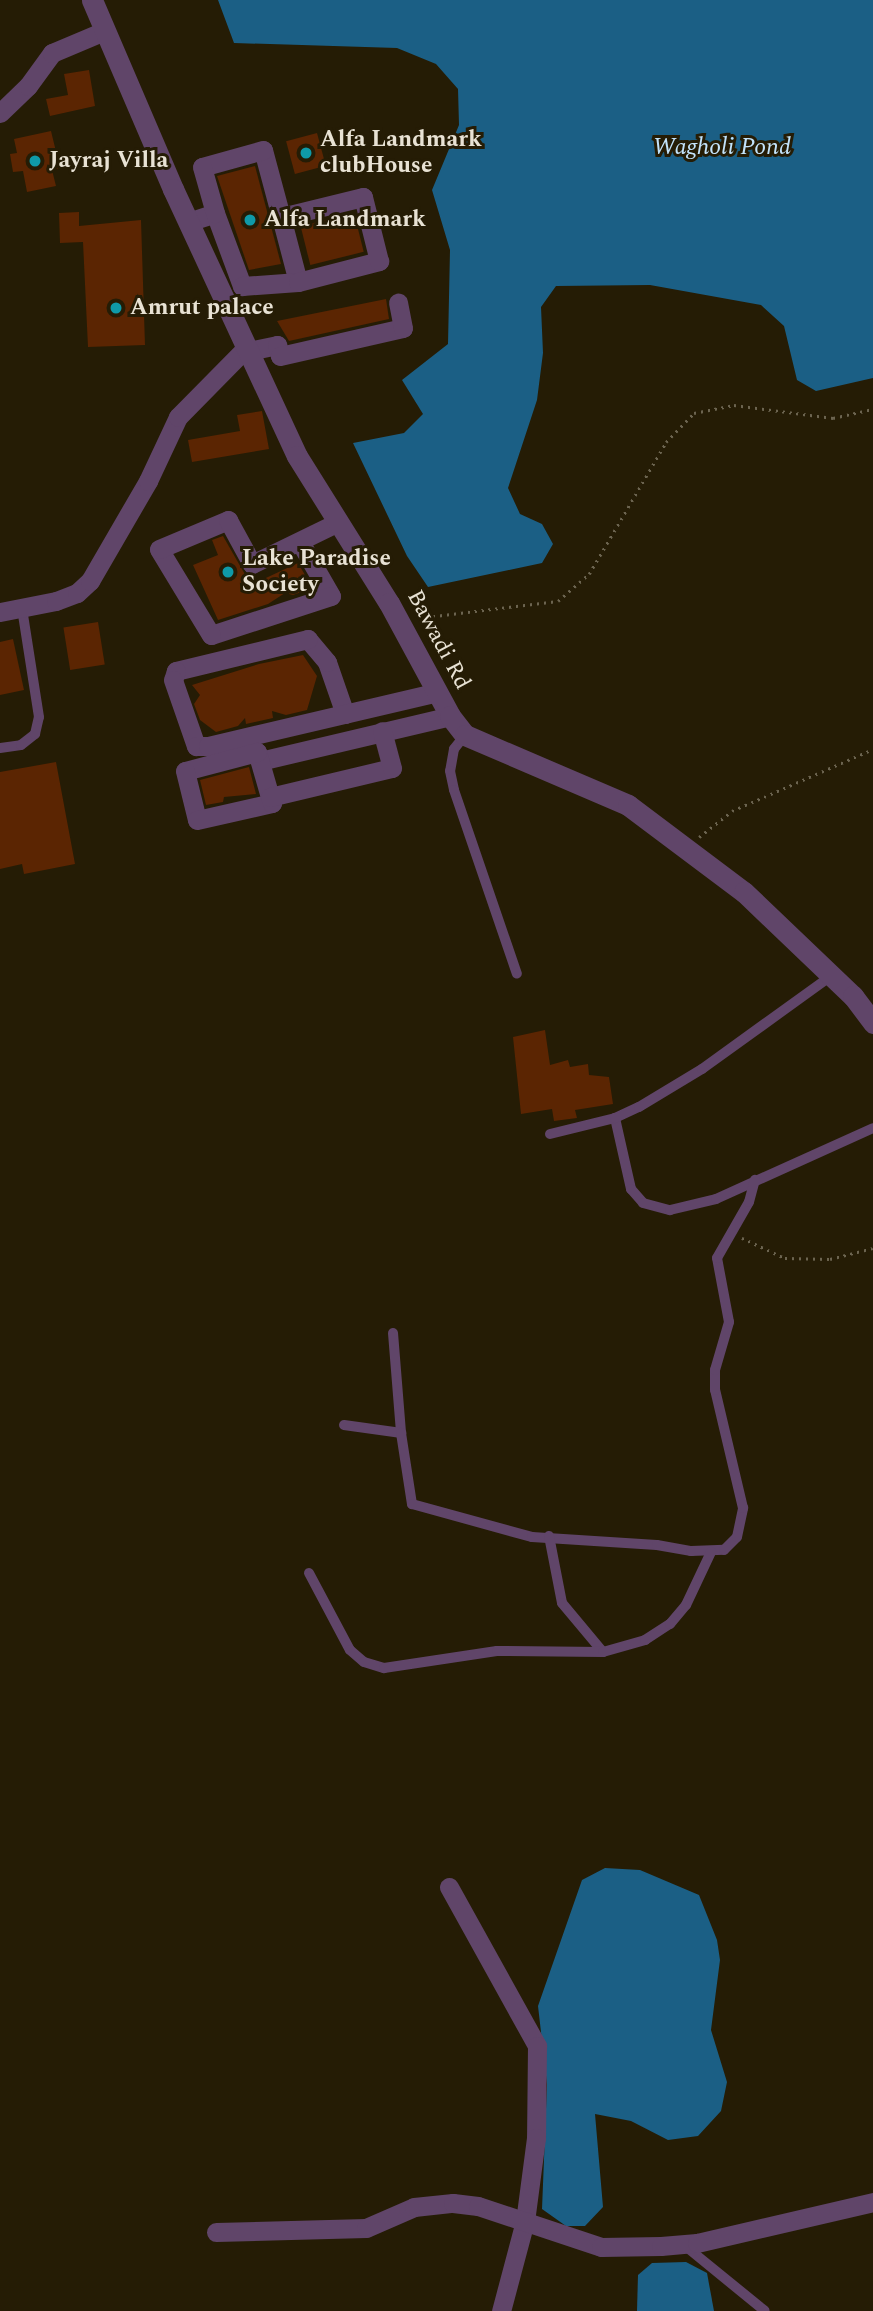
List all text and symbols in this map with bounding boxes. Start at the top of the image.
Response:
place label: Alfa Landmark clubHouse [320,126,482,180]
water label: Wagholi Pond [653,134,791,162]
marker: Alfa Landmark clubHouse [298,145,314,161]
place label: Jayraj Villa [49,147,168,175]
marker: Jayraj Villa [27,153,43,169]
place label: Alfa Landmark [264,206,426,234]
marker: Alfa Landmark [242,212,258,228]
place label: Amrut palace [130,294,274,322]
marker: Amrut palace [108,300,124,316]
place label: Lake Paradise Society [242,545,391,599]
marker: Lake Paradise Society [220,564,236,580]
street label: Bawadi Rd [400,585,476,695]

